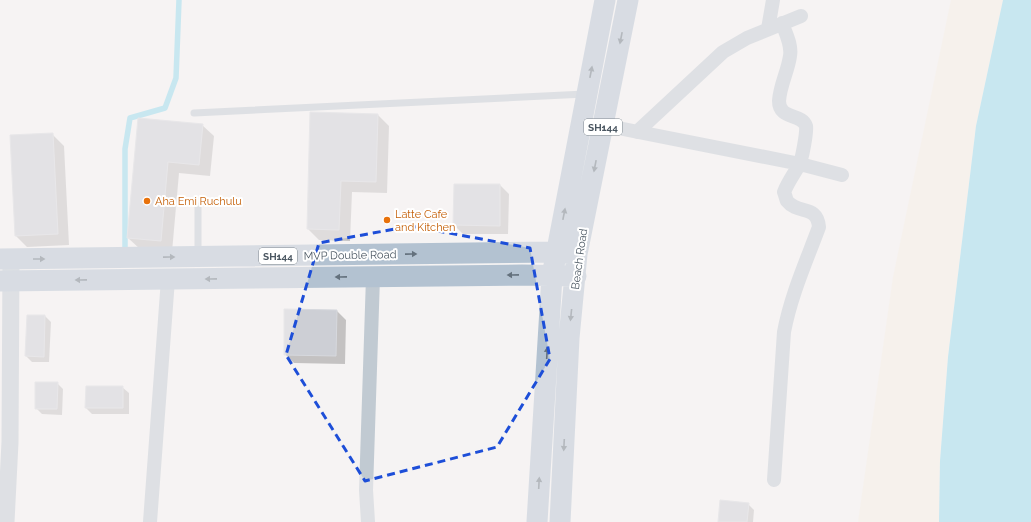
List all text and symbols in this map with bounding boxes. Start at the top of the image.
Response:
one-way arrow [617,32,623,44]
one-way arrow [588,66,594,78]
road number: SH144 [584,119,622,135]
one-way arrow [592,160,598,172]
place label: Aha Emi Ruchulu [155,195,242,208]
marker: Aha Emi Ruchulu [142,196,152,206]
one-way arrow [561,207,567,220]
place label: Latte Cafe and Kitchen [395,208,455,234]
marker: Latte Cafe and Kitchen [382,215,392,225]
street label: Beach Road [569,228,590,290]
road number: SH144 [259,248,297,264]
street label: MVP Double Road [303,248,397,263]
one-way arrow [405,251,418,257]
one-way arrow [163,254,175,261]
one-way arrow [33,256,46,262]
one-way arrow [506,272,519,278]
one-way arrow [334,274,347,280]
one-way arrow [204,276,217,282]
one-way arrow [74,277,87,283]
one-way arrow [568,309,575,321]
one-way arrow [544,347,551,359]
one-way arrow [560,439,567,451]
one-way arrow [536,477,543,489]

